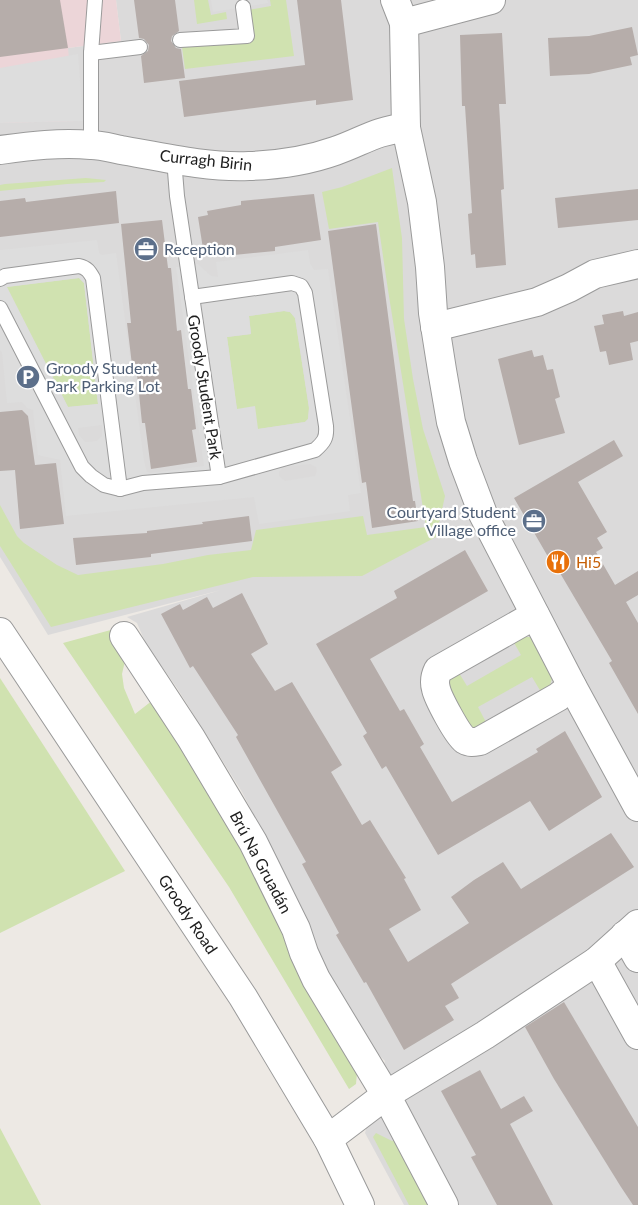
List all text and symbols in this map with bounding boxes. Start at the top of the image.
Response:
street label: Curragh Birin [159,145,253,174]
office icon: Reception [133,236,159,262]
place label: Reception [164,239,235,258]
street label: Groody Student Park [185,313,226,462]
place label: Groody Student Park Parking Lot [46,358,160,395]
parking icon: Groody Student Park Parking Lot [15,364,41,390]
place label: Courtyard Student Village office [386,502,516,539]
office icon: Courtyard Student Village office [521,508,547,534]
restaurant icon: Hi5 [545,549,571,575]
place label: Hi5 [576,552,601,571]
street label: Brú Na Gruadán [226,807,296,916]
street label: Groody Road [155,870,222,957]

